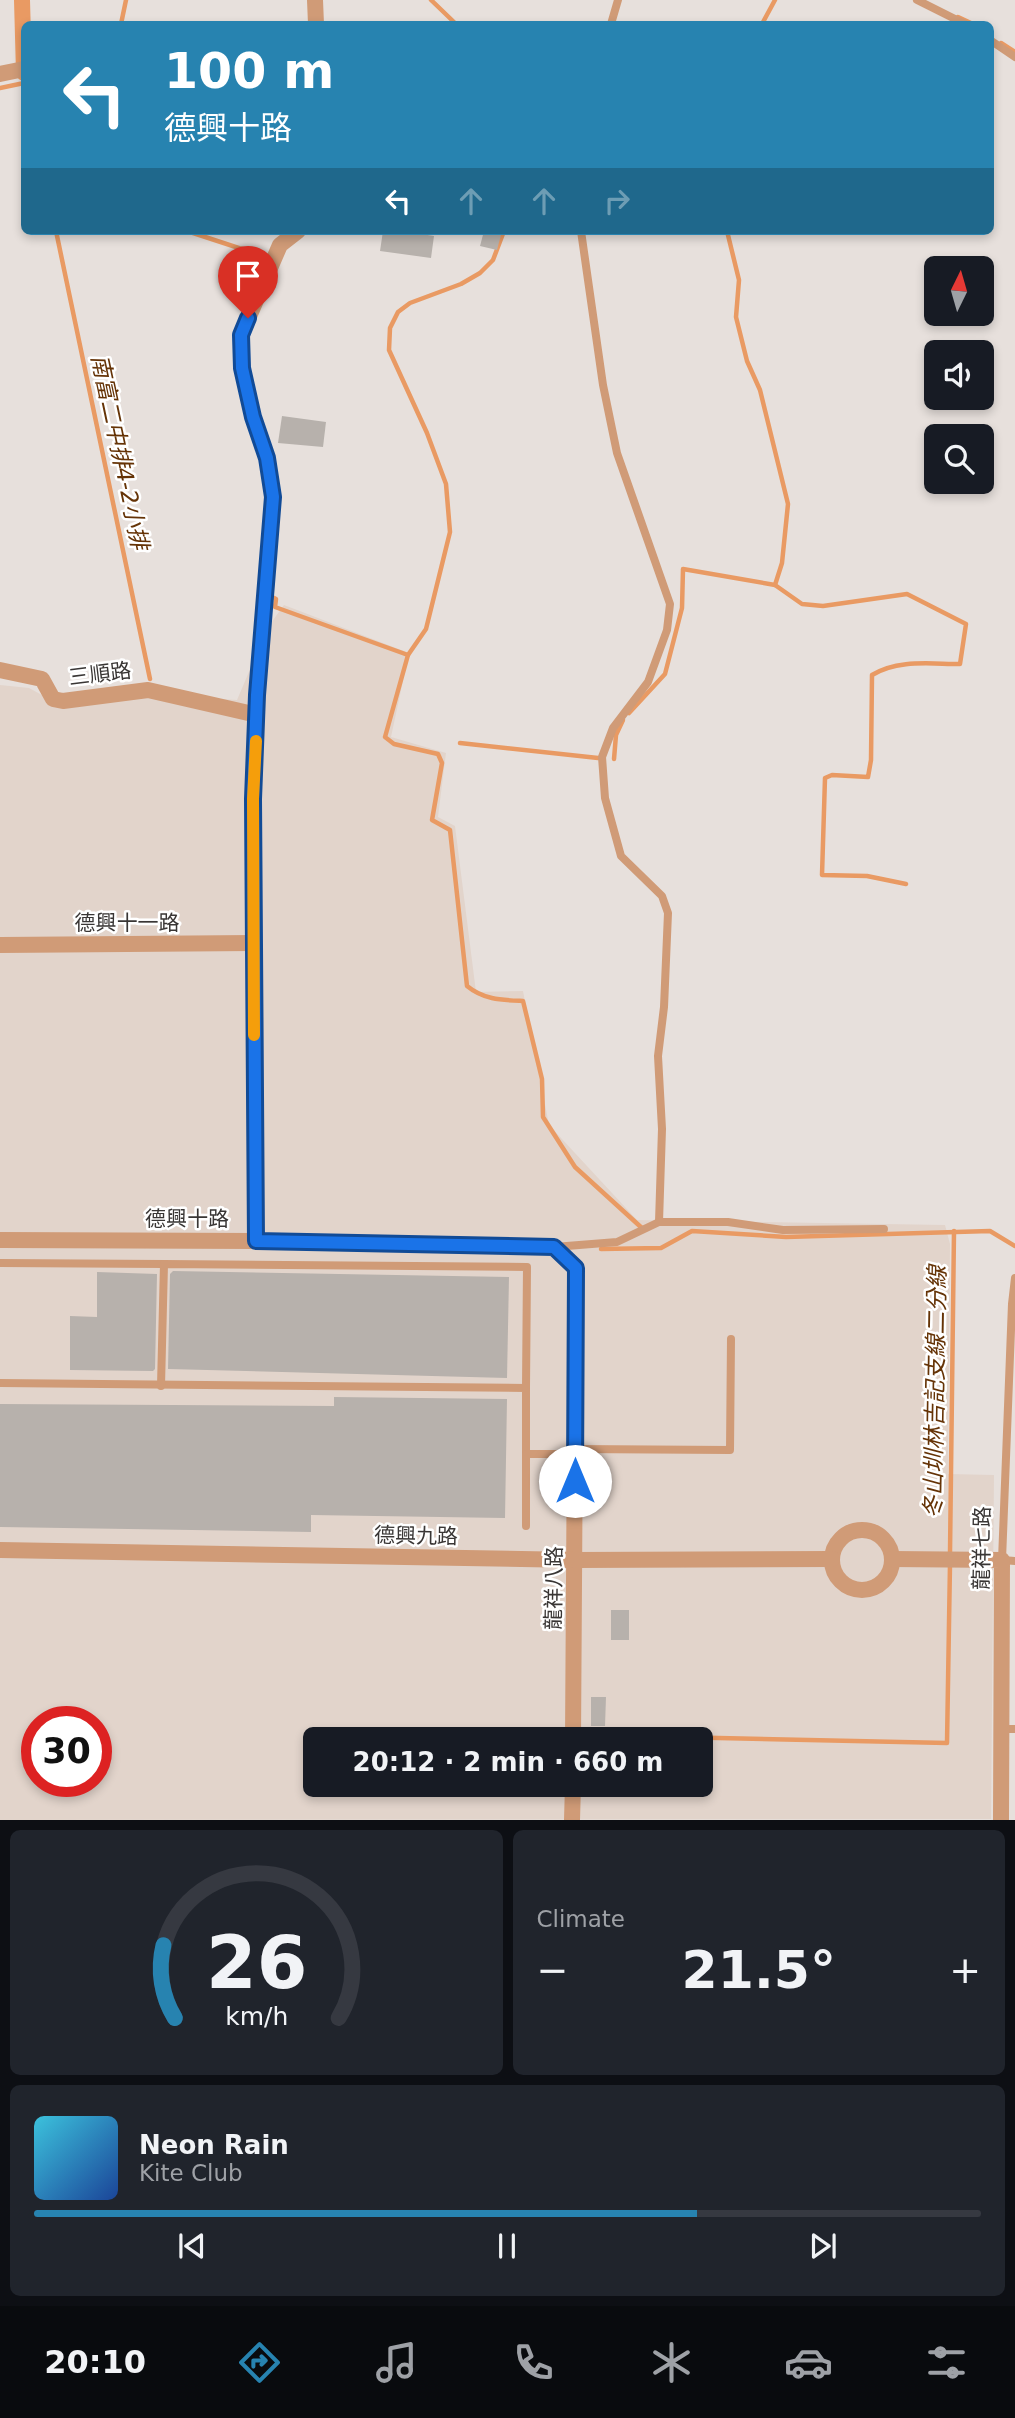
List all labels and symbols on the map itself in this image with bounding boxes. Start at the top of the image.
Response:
pin [218,246,278,318]
north arrow [924,256,994,326]
water label: 南富二中排4-2小排 [87,352,154,555]
street label: 三順路 [67,658,133,690]
street label: 德興十一路 [75,911,180,935]
street label: 德興十路 [145,1207,229,1231]
water label: 冬山圳林吉記支線二分線 [920,1262,950,1519]
position arrow [538,1444,612,1518]
street label: 龍祥七路 [969,1506,995,1590]
street label: 德興九路 [374,1523,458,1549]
street label: 龍祥八路 [541,1546,567,1630]
speed limit sign: 30 [21,1706,112,1797]

